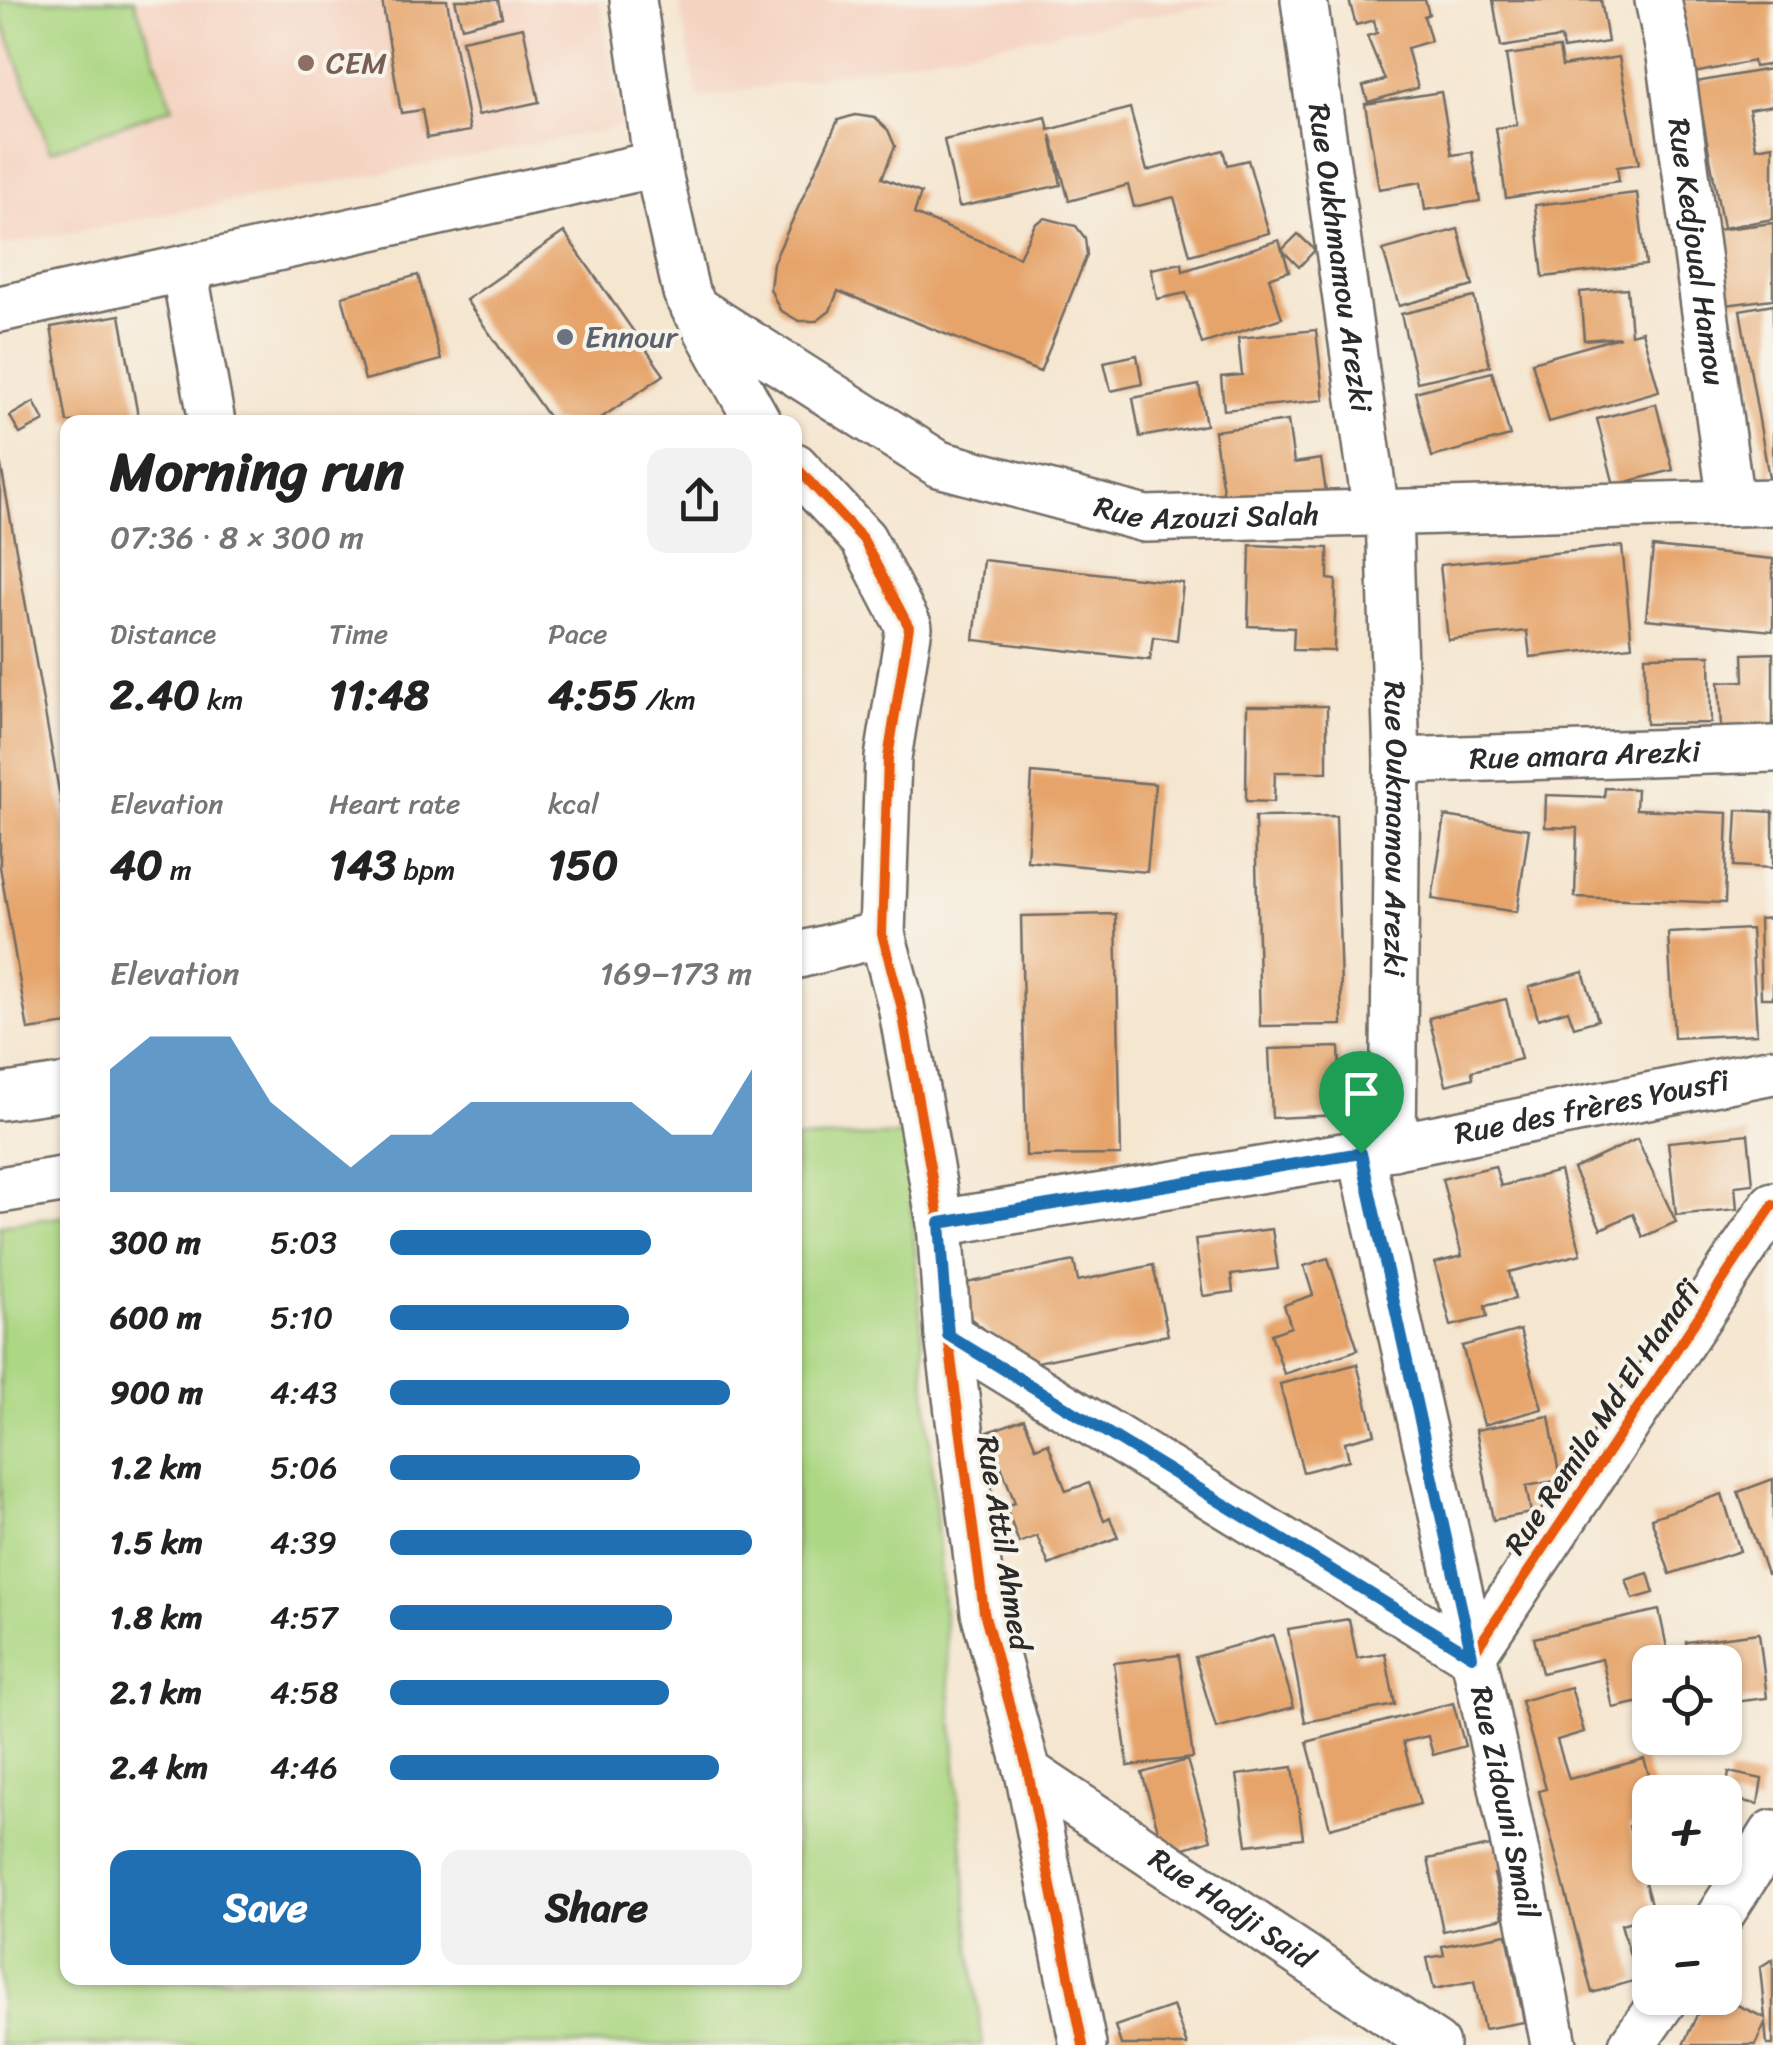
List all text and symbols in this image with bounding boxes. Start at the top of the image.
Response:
place label: CEM [326,36,387,90]
marker: CEM [295,52,317,74]
street label: Rue Oukhmamou Arezki [1292,100,1389,417]
street label: Rue Kedjoual Hamou [1652,115,1742,389]
place label: Ennour [585,310,679,364]
marker: Ennour [554,326,576,348]
text: Morning run [110,423,404,520]
button: share [647,448,752,553]
street label: Rue Azouzi Salah [1088,480,1320,546]
text: 07:36 · 8 × 300 m [110,509,364,566]
text: Distance [110,609,216,658]
text: Time [329,609,388,658]
text: Pace [548,609,607,658]
text: 2.40 [110,658,200,732]
text: 11:48 [329,658,429,732]
text: 4:55 [548,658,638,732]
text: km [200,675,243,724]
text: /km [638,675,696,724]
street label: Rue Oukmamou Arezki [1367,680,1424,978]
street label: Rue amara Arezki [1469,724,1703,786]
text: Elevation [110,779,223,828]
text: Heart rate [329,779,460,828]
text: kcal [548,779,599,828]
text: 40 [110,828,163,902]
text: 143 [329,828,396,902]
text: 150 [548,828,618,902]
text: m [163,845,192,894]
text: bpm [396,845,455,894]
text: Elevation [110,945,240,1002]
text: 169–173 m [600,945,752,1002]
pin [1319,1051,1404,1154]
street label: Rue des frères Yousfi [1450,1053,1734,1161]
icon: arrive [1334,1066,1389,1121]
text: 300 m [110,1214,201,1271]
text: 5:03 [270,1214,337,1271]
street label: Rue Remila Md El Hanafi [1489,1267,1715,1566]
text: 600 m [110,1289,202,1346]
text: 5:10 [270,1289,333,1346]
text: 900 m [110,1364,203,1421]
text: 4:43 [270,1364,337,1421]
street label: Rue Attil Ahmed [960,1432,1048,1656]
text: 1.2 km [110,1439,202,1496]
text: 5:06 [270,1439,338,1496]
text: 1.5 km [110,1514,203,1571]
text: 4:39 [270,1514,337,1571]
text: 1.8 km [110,1589,203,1646]
text: 4:57 [270,1589,338,1646]
map controls [1632,1645,1742,2015]
button: locate [1632,1645,1742,1755]
text: 2.1 km [110,1664,202,1721]
text: 4:58 [270,1664,339,1721]
street label: Rue Zidouni Smail [1454,1681,1556,1925]
text: 2.4 km [110,1739,208,1796]
text: 4:46 [270,1739,338,1796]
button: + [1632,1775,1742,1885]
street label: Rue Hadji Said [1137,1833,1328,1985]
button: Save [110,1850,421,1965]
button: Share [441,1850,752,1965]
button: − [1632,1905,1742,2015]

